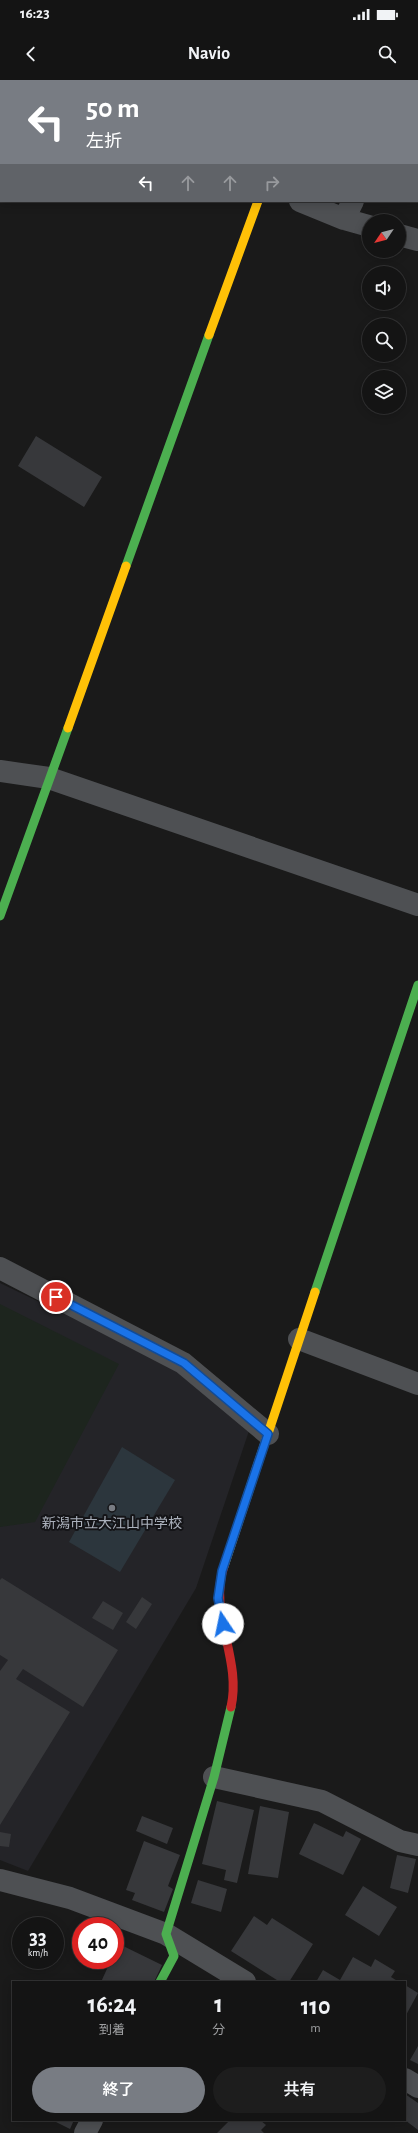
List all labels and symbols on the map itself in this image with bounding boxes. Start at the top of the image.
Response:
north arrow [362,214,406,258]
pin [39,1280,73,1314]
marker: 新潟市立大江山中学校 [107,1503,117,1513]
place label: 新潟市立大江山中学校 [42,1516,182,1531]
position arrow [202,1603,244,1645]
speed limit sign: 40 [72,1917,124,1969]

